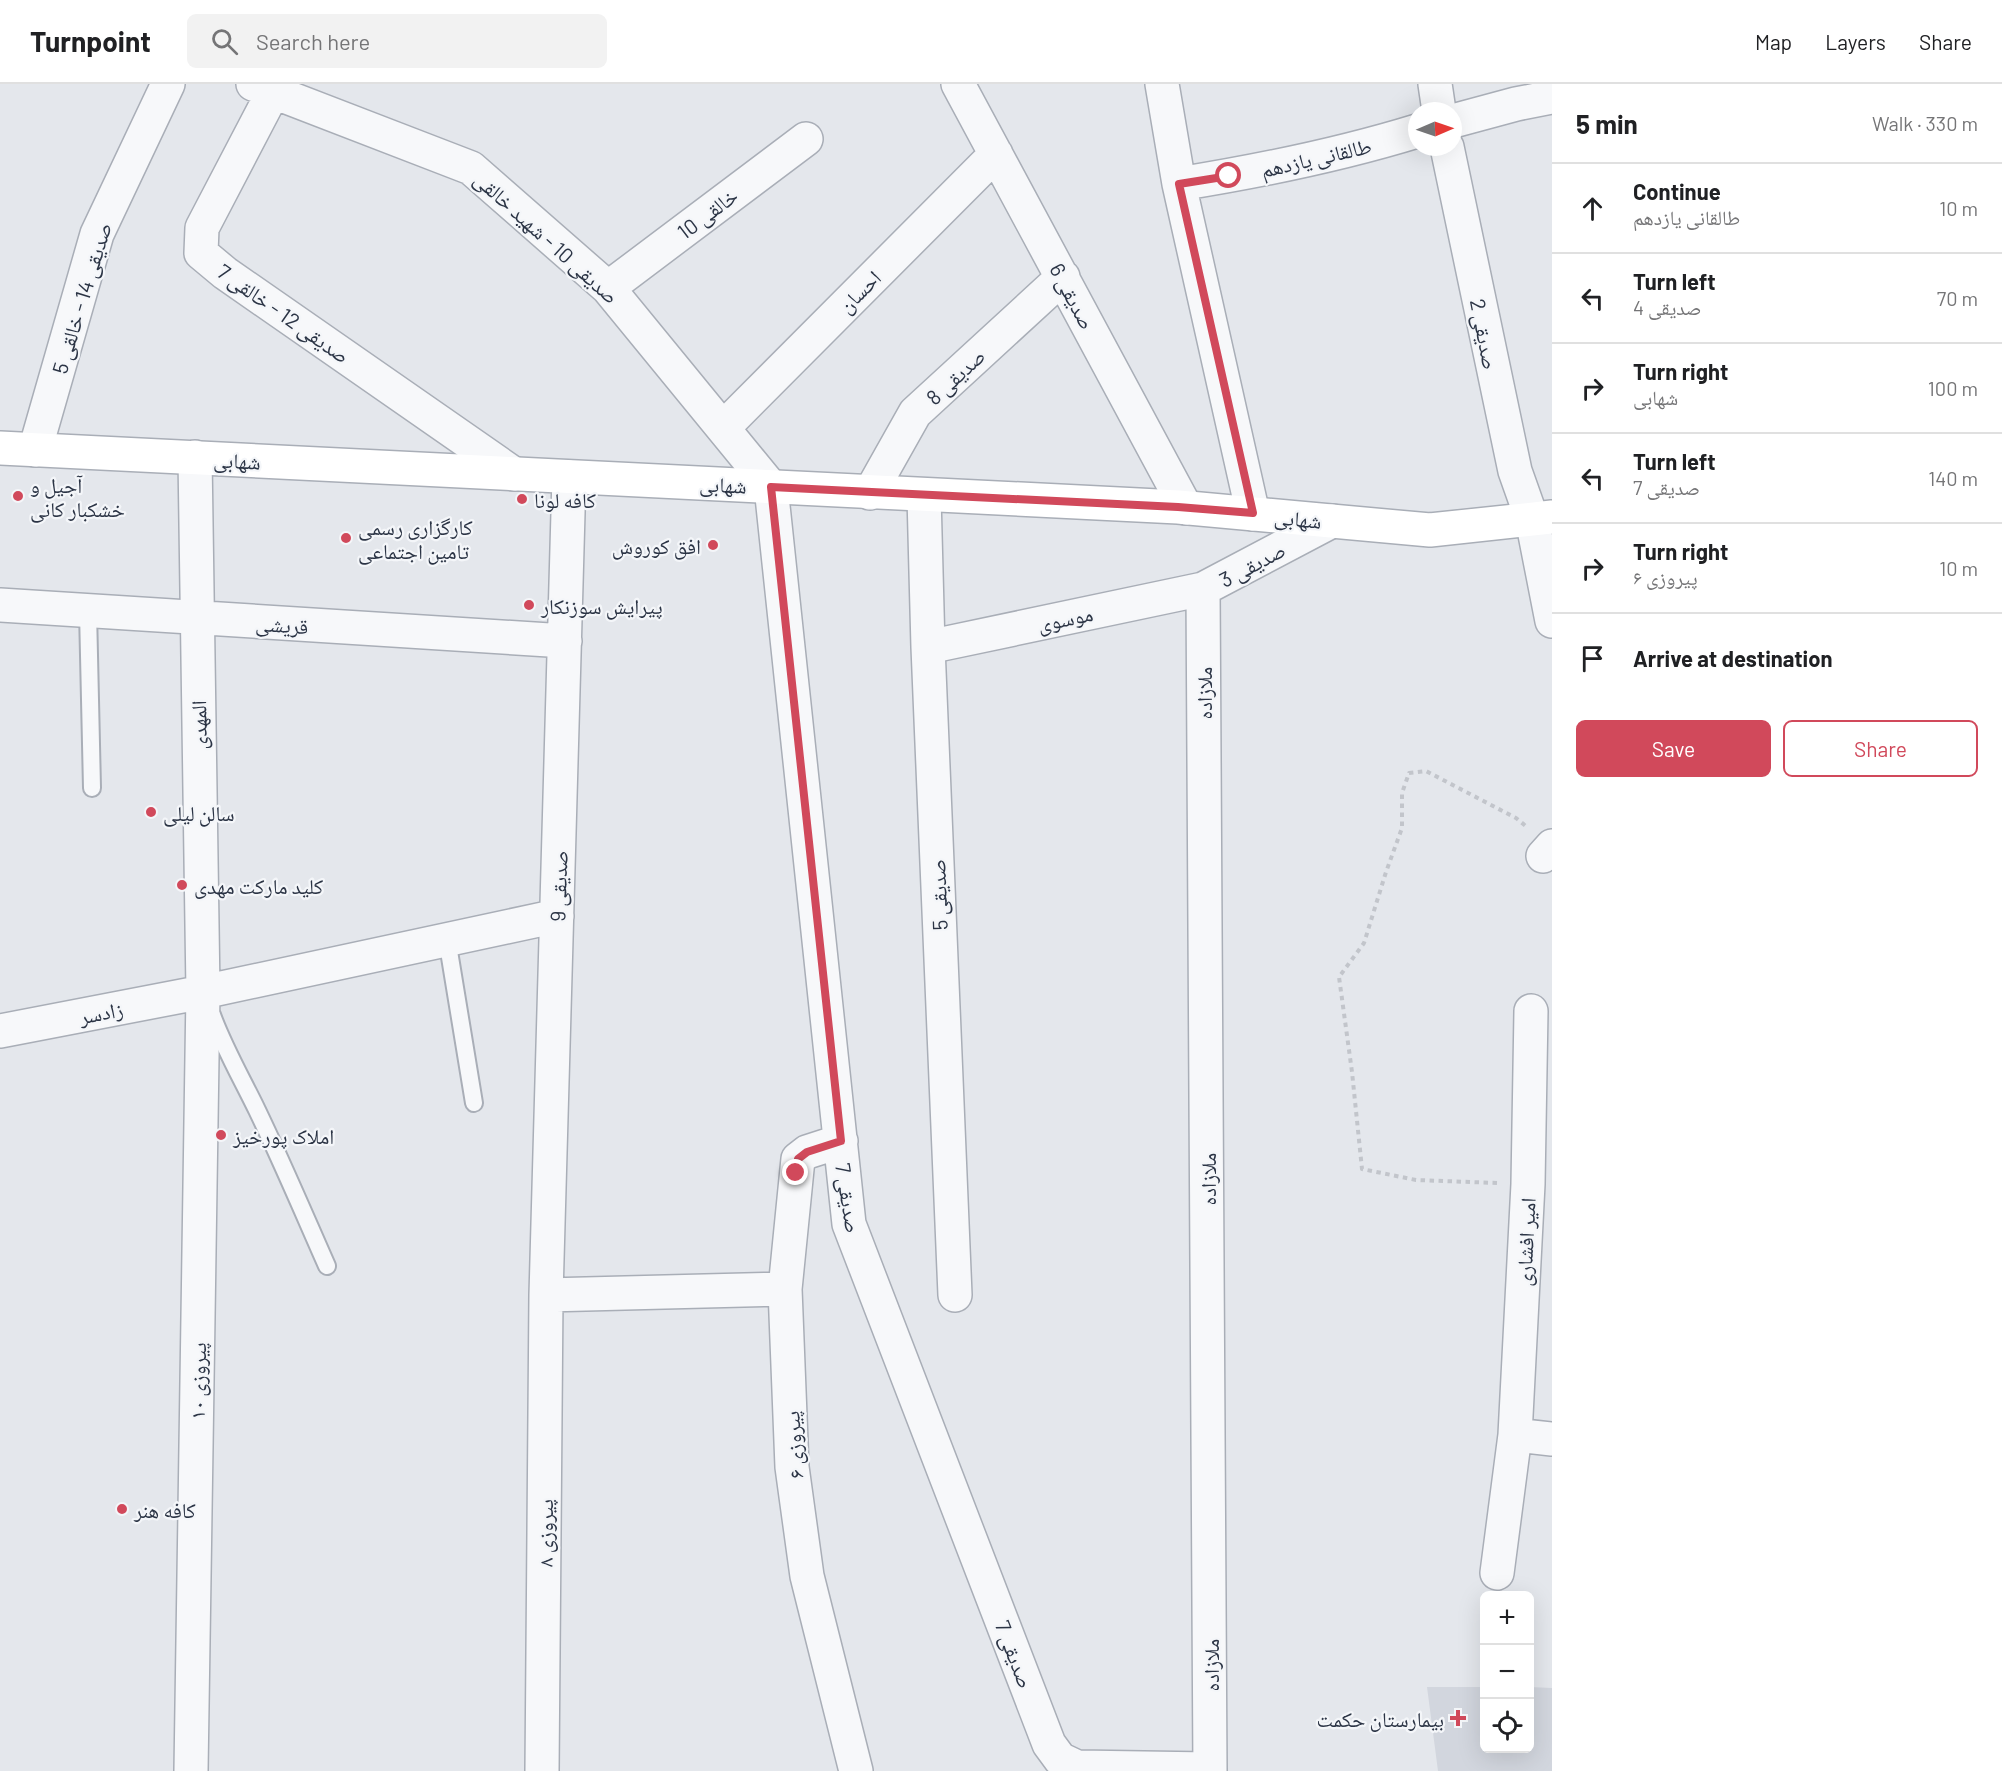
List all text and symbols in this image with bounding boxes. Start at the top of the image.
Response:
search box [187,14,607,68]
text: Turnpoint [30,24,151,58]
icon: search [208,25,241,58]
text: Search here [256,28,370,54]
text: Map [1755,29,1792,54]
text: Layers [1825,29,1886,54]
text: Share [1919,29,1972,54]
north arrow [1408,102,1462,156]
text: 5 min [1576,108,1638,139]
text: Walk · 330 m [1872,111,1978,135]
street label: طالقانی یازدهم [1258,132,1374,185]
route start [1215,162,1241,188]
street label: صدیقی 10 - شهید خالقی [468,166,624,310]
text: Continue [1633,178,1721,204]
street label: خالقی 10 [672,182,743,245]
icon: ahead [1576,192,1609,225]
text: 10 m [1939,196,1978,220]
text: طالقانی یازدهم [1633,205,1740,229]
street label: صدیقی 14 - خالقی 5 [46,219,118,377]
street label: صدیقی 12 - خالقی 7 [212,258,355,369]
street label: صدیقی 6 [1043,259,1101,334]
street label: احسان [833,265,886,318]
text: Turn left [1633,268,1716,294]
icon: left [1576,282,1609,315]
text: 70 m [1937,286,1978,310]
text: صدیقی 4 [1633,295,1702,319]
street label: صدیقی 2 [1464,296,1504,372]
street label: صدیقی 8 [920,343,991,411]
text: Turn right [1633,358,1728,384]
icon: right [1576,372,1609,405]
text: 100 m [1928,376,1978,400]
text: شهابی [1633,385,1678,409]
street label: شهابی [213,446,261,476]
text: Turn left [1633,448,1716,474]
icon: left [1576,462,1609,495]
text: 140 m [1928,466,1978,490]
street label: شهابی [699,470,747,500]
place label: آجیل و خشکبار کانی [30,472,125,523]
text: صدیقی 7 [1633,475,1700,499]
place label: کافه لونا [534,487,596,512]
marker: آجیل و خشکبار کانی [11,489,25,503]
marker: کافه لونا [515,492,529,506]
street label: شهابی [1273,503,1323,535]
place label: کارگزاری رسمی تامین اجتماعی [358,514,473,565]
marker: کارگزاری رسمی تامین اجتماعی [339,531,353,545]
place label: افق کوروش [612,533,701,560]
street label: صدیقی 3 [1215,536,1290,594]
marker: افق کوروش [706,538,720,552]
text: Turn right [1633,538,1728,564]
icon: right [1576,552,1609,585]
text: 10 m [1939,556,1978,580]
text: پیروزی ۶ [1633,565,1698,589]
place label: پیرایش سوزنکار [540,593,663,620]
marker: پیرایش سوزنکار [522,598,536,612]
street label: موسوی [1035,600,1095,637]
street label: قریشی [255,610,309,640]
icon: arrive [1576,642,1609,675]
text: Arrive at destination [1633,645,1832,671]
street label: ملازاده [1191,667,1216,719]
street label: المهدی [185,700,212,750]
button: Save [1576,720,1771,777]
button: Share [1783,720,1978,777]
place label: سالن لیلی [163,800,235,827]
marker: سالن لیلی [144,805,158,819]
street label: صدیقی 9 [544,850,574,922]
street label: صدیقی 5 [924,859,954,931]
place label: کلید مارکت مهدی [194,873,323,899]
marker: کلید مارکت مهدی [175,878,189,892]
street label: زادسر [76,996,125,1029]
place label: املاک پورخیز [232,1123,334,1149]
marker: املاک پورخیز [214,1128,228,1142]
street label: ملازاده [1195,1153,1220,1205]
route end [782,1159,808,1185]
street label: صدیقی 7 [829,1161,867,1235]
street label: امیر افشاری [1510,1197,1541,1287]
street label: پیروزی ١٠ [184,1342,211,1420]
street label: پیروزی ۶ [778,1410,809,1480]
place label: کافه هنر [133,1497,196,1522]
street label: پیروزی ٨ [532,1499,558,1567]
marker: کافه هنر [115,1502,129,1516]
map controls [1480,1591,1534,1753]
button: + [1480,1591,1534,1645]
street label: صدیقی 7 [989,1617,1039,1692]
street label: ملازاده [1198,1639,1223,1691]
button: − [1480,1645,1534,1699]
button: locate [1480,1699,1534,1753]
place label: بیمارستان حکمت [1317,1706,1444,1732]
marker: بیمارستان حکمت [1449,1709,1467,1727]

